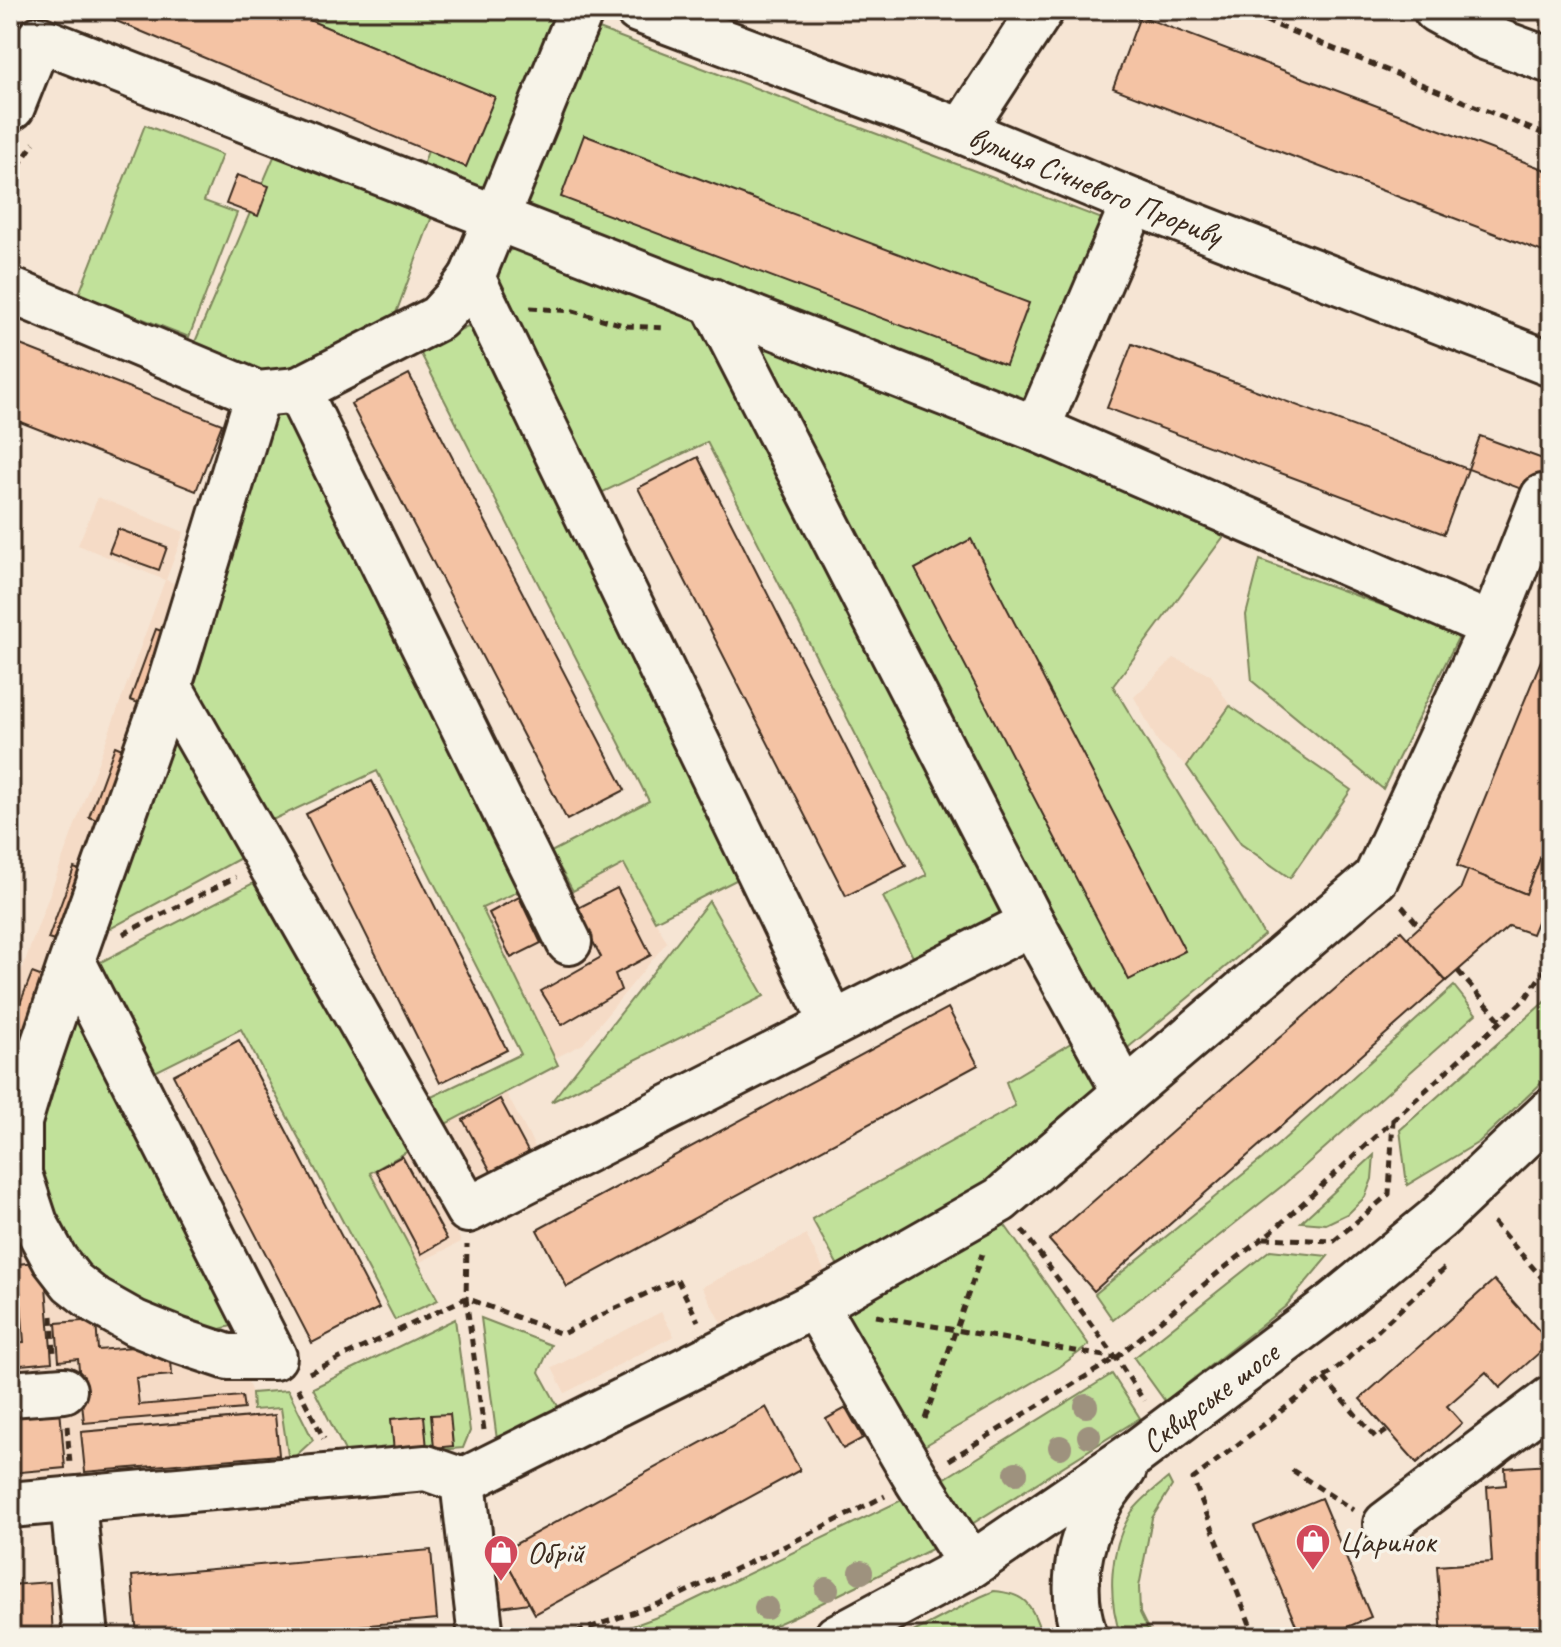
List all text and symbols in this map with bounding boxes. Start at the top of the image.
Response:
street label: вулиця Січневого Прориву [963,116,1231,256]
street label: Сквирське шосе [1133,1331,1289,1462]
place label: Царинок [1339,1521,1438,1562]
shop icon: Царинок [1294,1522,1332,1572]
place label: Обрій [527,1532,586,1573]
shop icon: Обрій [482,1533,520,1583]

